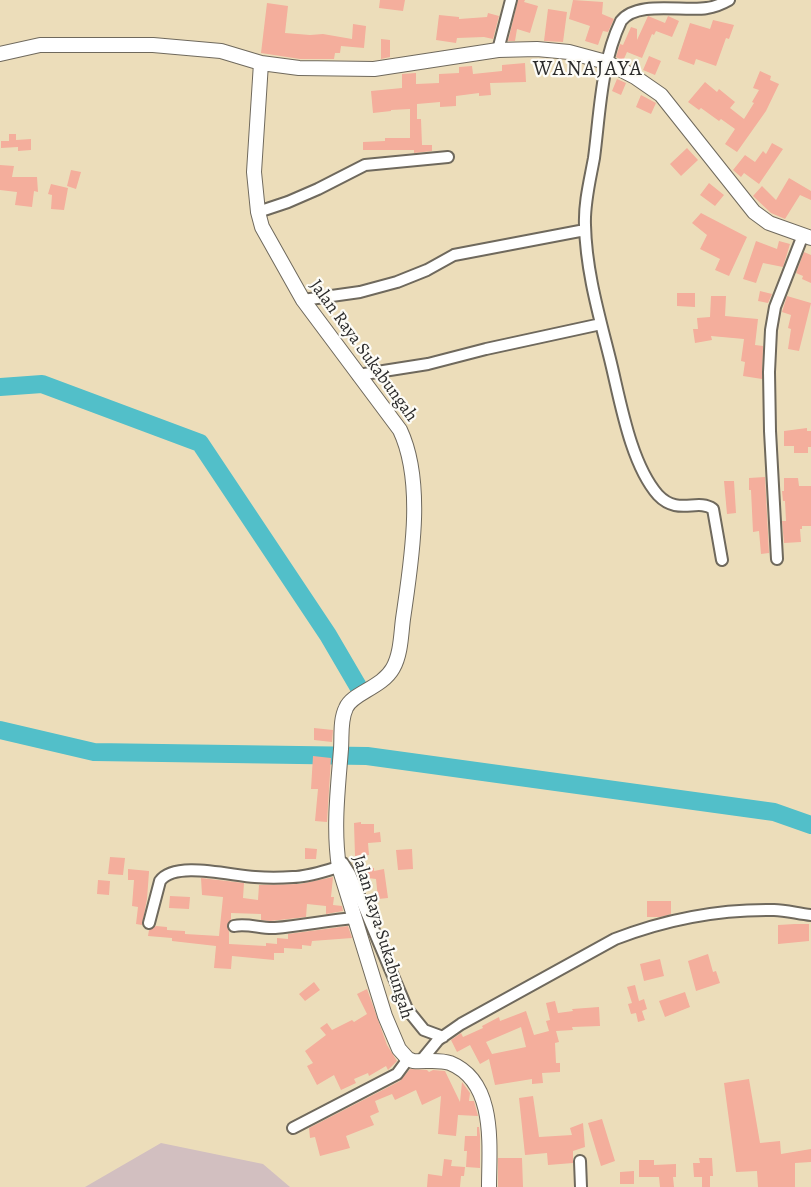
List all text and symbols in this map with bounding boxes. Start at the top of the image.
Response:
district label: WANAJAYA [533,57,643,83]
street label: Jalan Raya Sukabungah [304,276,422,426]
street label: Jalan Raya Sukabungah [347,853,417,1021]

